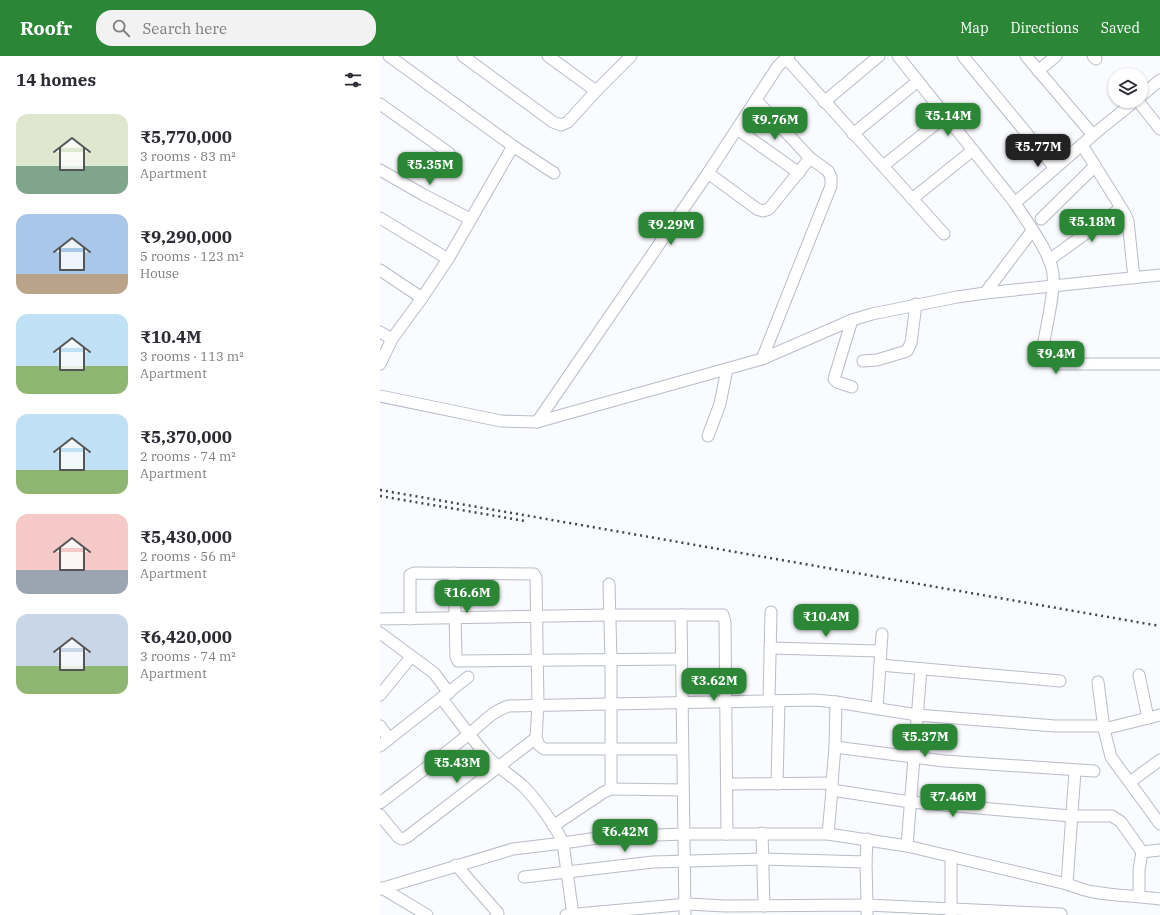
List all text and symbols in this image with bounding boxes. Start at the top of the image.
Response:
search box [96,10,376,46]
text: Roofr [20,16,72,40]
icon: search [110,17,132,39]
text: Search here [142,19,227,38]
text: Map [960,19,989,37]
text: Directions [1011,19,1079,37]
text: Saved [1101,19,1140,37]
map controls [1108,68,1148,108]
button: layers [1108,68,1148,108]
text: 14 homes [16,69,96,91]
icon: filters [342,69,364,91]
pin: ₹5.14M [915,103,981,137]
pin: ₹9.76M [742,107,808,141]
text: ₹5.14M [924,107,972,124]
text: ₹9.76M [751,111,799,128]
text: ₹5,770,000 [140,126,232,148]
icon: home [48,130,96,178]
pin: ₹5.77M [1005,134,1071,168]
text: ₹5.77M [1014,138,1062,155]
text: 3 rooms · 83 m² [140,148,236,165]
pin: ₹5.35M [397,152,463,186]
text: ₹5.35M [406,156,454,173]
text: Apartment [140,165,207,182]
pin: ₹5.18M [1059,209,1125,243]
pin: ₹9.29M [638,212,704,246]
text: ₹5.18M [1068,213,1116,230]
text: ₹9.29M [647,216,695,233]
text: ₹9,290,000 [140,226,232,248]
icon: home [48,230,96,278]
text: 5 rooms · 123 m² [140,248,244,265]
text: House [140,265,179,282]
text: ₹10.4M [140,326,202,348]
icon: home [48,330,96,378]
pin: ₹9.4M [1028,341,1084,375]
text: ₹9.4M [1036,345,1076,362]
text: 3 rooms · 113 m² [140,348,244,365]
text: Apartment [140,365,207,382]
text: ₹5,370,000 [140,426,232,448]
icon: home [48,430,96,478]
text: 2 rooms · 74 m² [140,448,236,465]
text: Apartment [140,465,207,482]
text: ₹5,430,000 [140,526,232,548]
icon: home [48,530,96,578]
text: 2 rooms · 56 m² [140,548,236,565]
text: Apartment [140,565,207,582]
pin: ₹16.6M [434,580,500,614]
text: ₹16.6M [443,584,491,601]
pin: ₹10.4M [793,604,859,638]
text: ₹10.4M [802,608,850,625]
text: ₹6,420,000 [140,626,232,648]
icon: home [48,630,96,678]
text: 3 rooms · 74 m² [140,648,236,665]
text: Apartment [140,665,207,682]
pin: ₹3.62M [681,668,747,702]
text: ₹3.62M [690,672,738,689]
pin: ₹5.37M [892,724,958,758]
text: ₹5.37M [901,728,949,745]
pin: ₹5.43M [424,750,490,784]
text: ₹5.43M [433,754,481,771]
pin: ₹7.46M [920,784,986,818]
text: ₹7.46M [929,788,977,805]
pin: ₹6.42M [592,819,658,853]
text: ₹6.42M [601,823,649,840]

